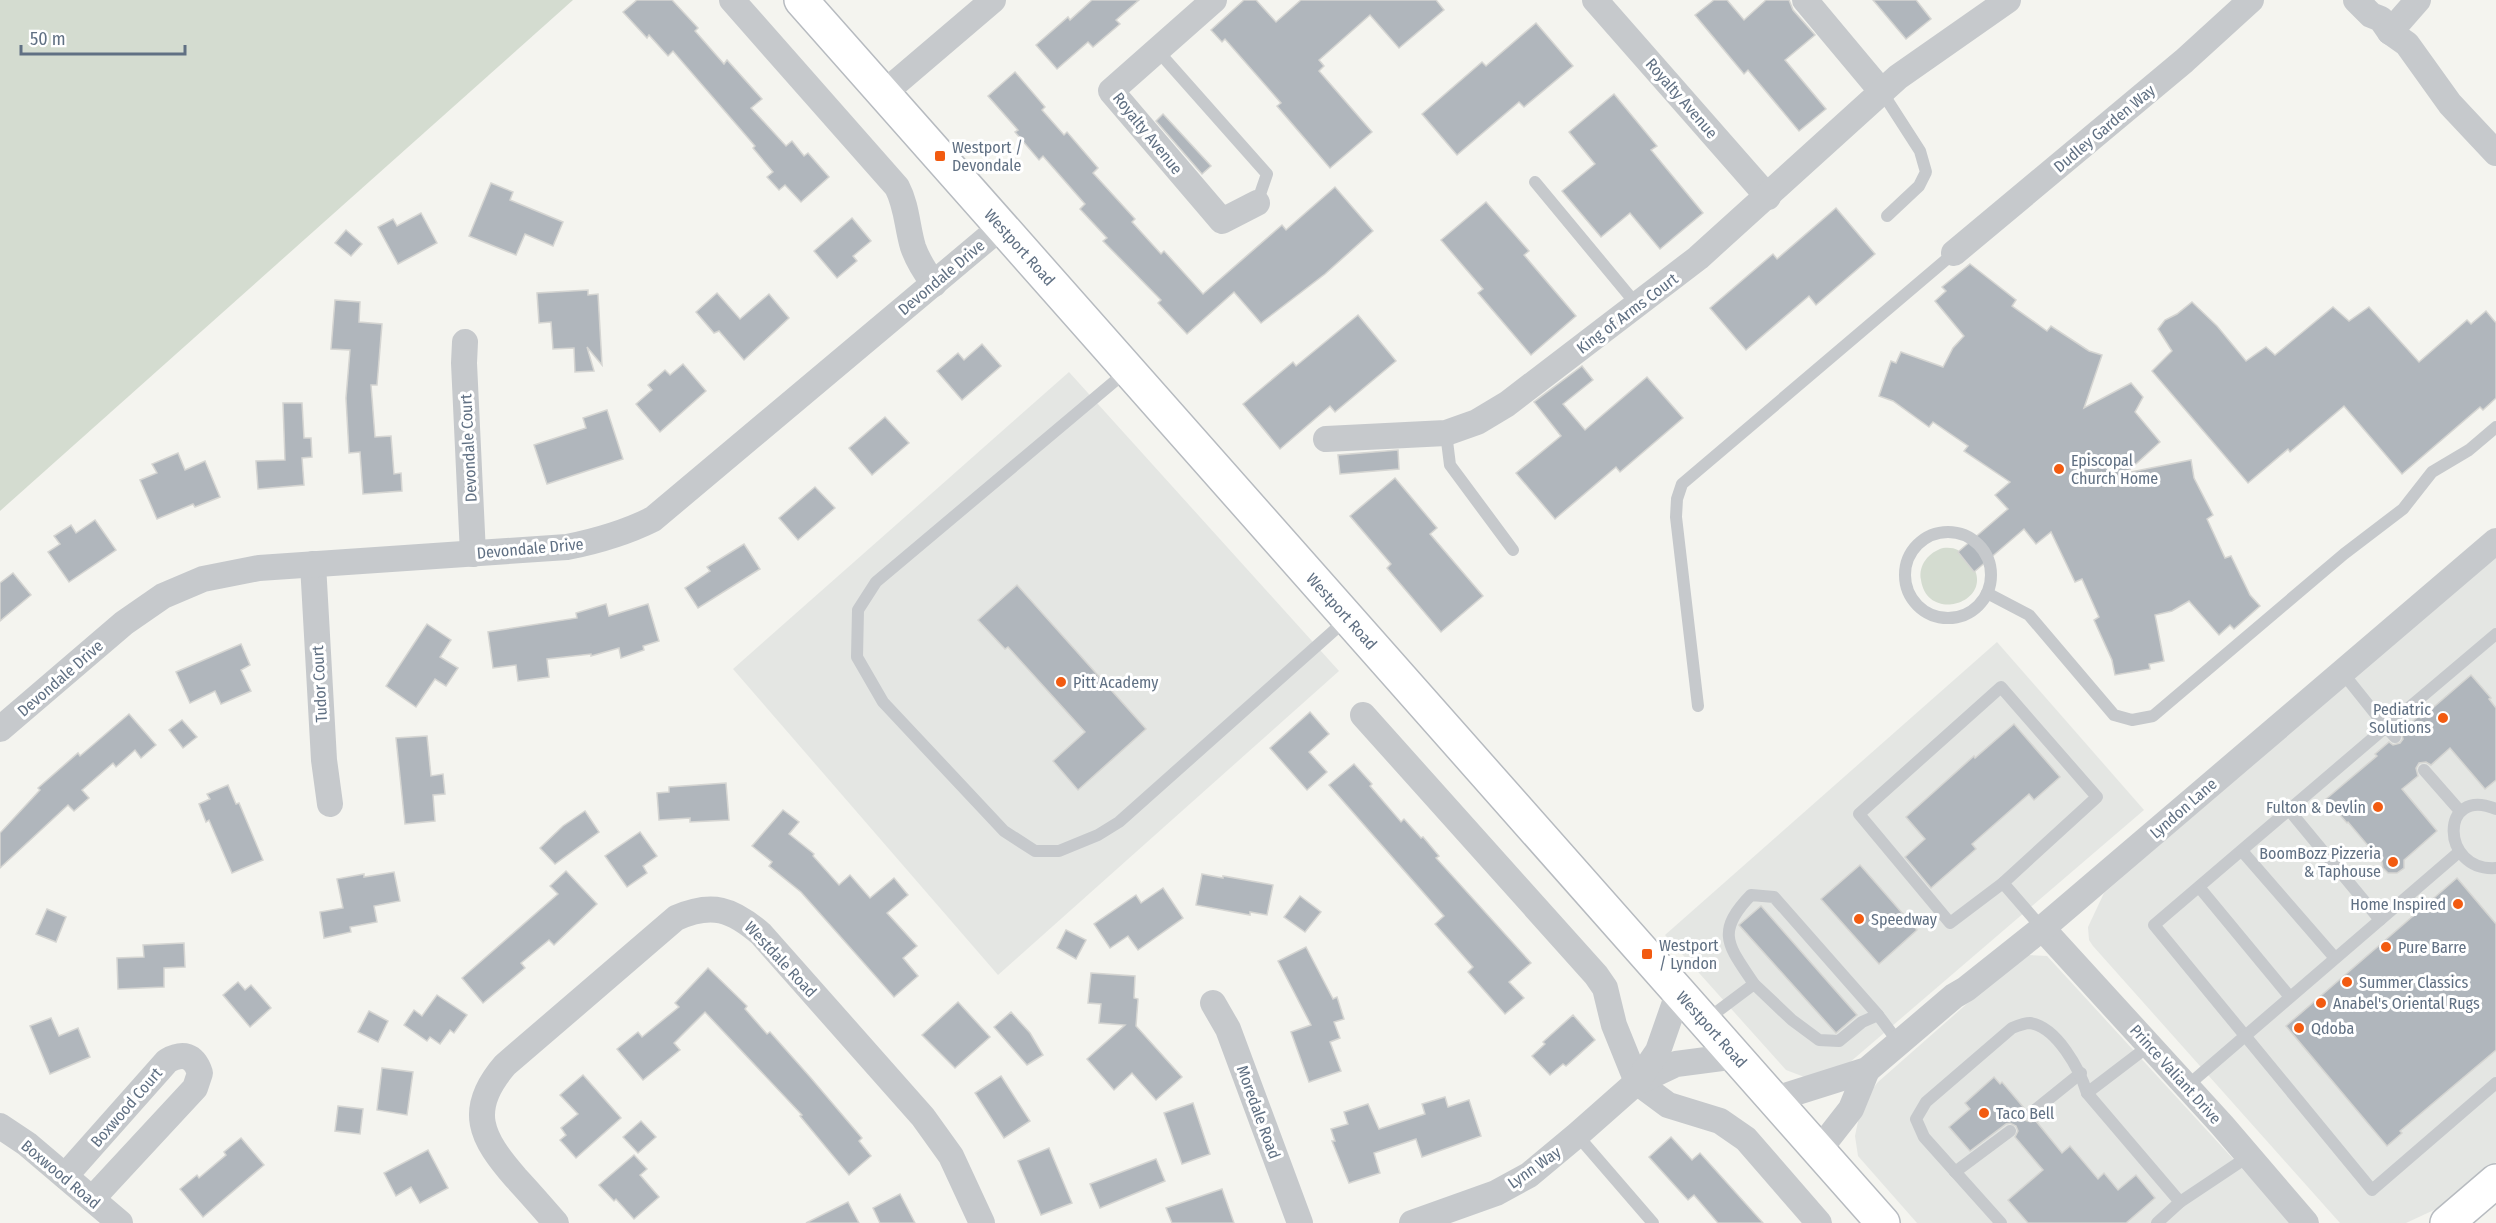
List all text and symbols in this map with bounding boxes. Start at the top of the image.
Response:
scale bar [21,18,184,56]
text: 50 m [30,28,66,50]
street label: Royalty Avenue [1642,54,1722,142]
street label: Dudley Garden Way [2050,80,2159,176]
street label: Royalty Avenue [1109,89,1186,178]
place label: Westport / Devondale [952,138,1023,175]
marker: Westport / Devondale [933,149,947,163]
street label: Westport Road [980,205,1059,290]
street label: Devondale Drive [894,236,988,319]
street label: King of Arms Court [1573,269,1682,358]
street label: Devondale Court [456,393,481,503]
place label: Episcopal Church Home [2071,451,2158,488]
marker: Episcopal Church Home [2052,462,2066,476]
street label: Devondale Drive [476,534,584,563]
street label: Westport Road [1302,569,1381,654]
street label: Devondale Drive [14,636,107,721]
street label: Tudor Court [308,644,331,723]
place label: Pitt Academy [1073,673,1159,692]
marker: Pitt Academy [1054,675,1068,689]
place label: Pediatric Solutions [2369,700,2431,737]
marker: Pediatric Solutions [2436,711,2450,725]
street label: Lyndon Lane [2146,774,2221,842]
place label: Fulton & Devlin [2266,798,2366,817]
marker: Fulton & Devlin [2371,800,2385,814]
place label: BoomBozz Pizzeria & Taphouse [2259,844,2381,881]
marker: BoomBozz Pizzeria & Taphouse [2386,855,2400,869]
place label: Home Inspired [2350,895,2446,914]
marker: Home Inspired [2451,897,2465,911]
place label: Speedway [1871,910,1938,929]
marker: Speedway [1852,912,1866,926]
street label: Westdale Road [741,917,821,1001]
place label: Westport / Lyndon [1659,936,1719,973]
place label: Pure Barre [2398,938,2466,957]
marker: Pure Barre [2379,940,2393,954]
marker: Westport / Lyndon [1640,947,1654,961]
place label: Summer Classics [2359,973,2468,992]
marker: Summer Classics [2340,975,2354,989]
street label: Westport Road [1672,987,1751,1072]
place label: Anabel's Oriental Rugs [2333,994,2480,1013]
marker: Anabel's Oriental Rugs [2314,996,2328,1010]
place label: Qdoba [2311,1019,2354,1038]
street label: Prince Valiant Drive [2126,1021,2225,1128]
marker: Qdoba [2292,1021,2306,1035]
street label: Boxwood Court [87,1063,167,1151]
street label: Moredale Road [1233,1063,1284,1162]
place label: Taco Bell [1996,1104,2054,1123]
marker: Taco Bell [1977,1106,1991,1120]
street label: Boxwood Road [17,1136,104,1213]
street label: Lynn Way [1504,1142,1565,1192]

